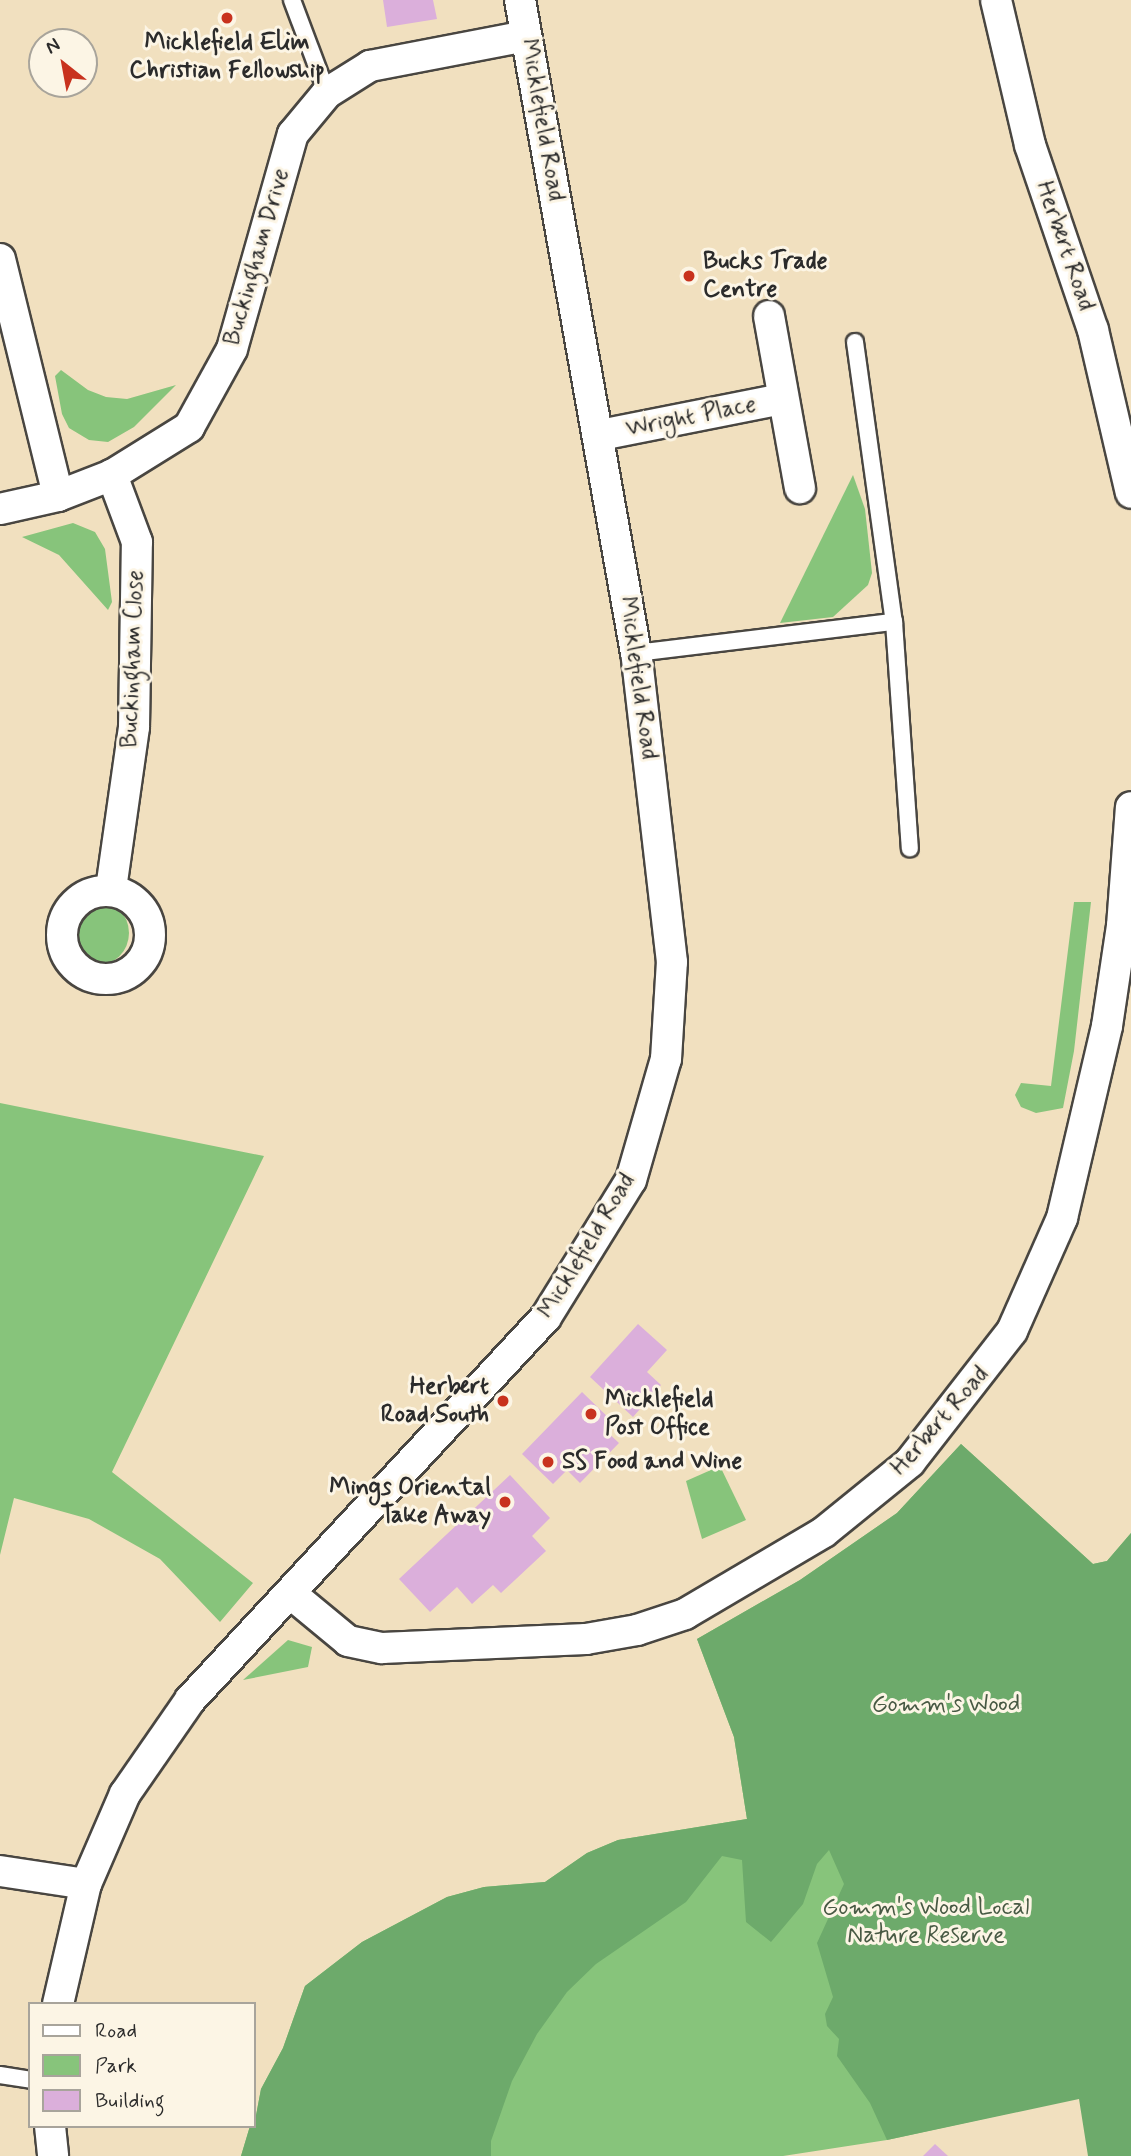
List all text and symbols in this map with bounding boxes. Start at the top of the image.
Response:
marker: Micklefield Elim Christian Fellowship [219,10,235,26]
north arrow [28,28,98,98]
place label: Micklefield Elim Christian Fellowship [130,29,324,85]
text: N [41,32,65,60]
street label: Micklefield Road [514,37,570,203]
street label: Buckingham Drive [218,166,296,348]
street label: Herbert Road [1030,178,1100,314]
place label: Bucks Trade Centre [703,248,825,304]
marker: Bucks Trade Centre [681,268,697,284]
street label: Wright Place [625,391,757,443]
street label: Buckingham Close [115,567,151,751]
street label: Micklefield Road [612,595,664,761]
street label: Micklefield Road [533,1169,641,1323]
street label: Herbert Road [885,1361,995,1481]
place label: Herbert Road South [382,1373,489,1429]
place label: Micklefield Post Office [605,1386,714,1442]
marker: Herbert Road South [495,1393,511,1409]
marker: Micklefield Post Office [583,1406,599,1422]
place label: SS Food and Wine [562,1448,739,1476]
marker: SS Food and Wine [540,1454,556,1470]
place label: Mings Oriental Take Away [337,1474,491,1530]
marker: Mings Oriental Take Away [497,1494,513,1510]
park label: Gomm's Wood [871,1691,1021,1719]
park label: Gomm's Wood Local Nature Reserve [821,1894,1031,1950]
legend [28,2002,256,2128]
text: Road [95,2017,137,2045]
text: Park [95,2052,137,2080]
text: Building [95,2087,165,2115]

